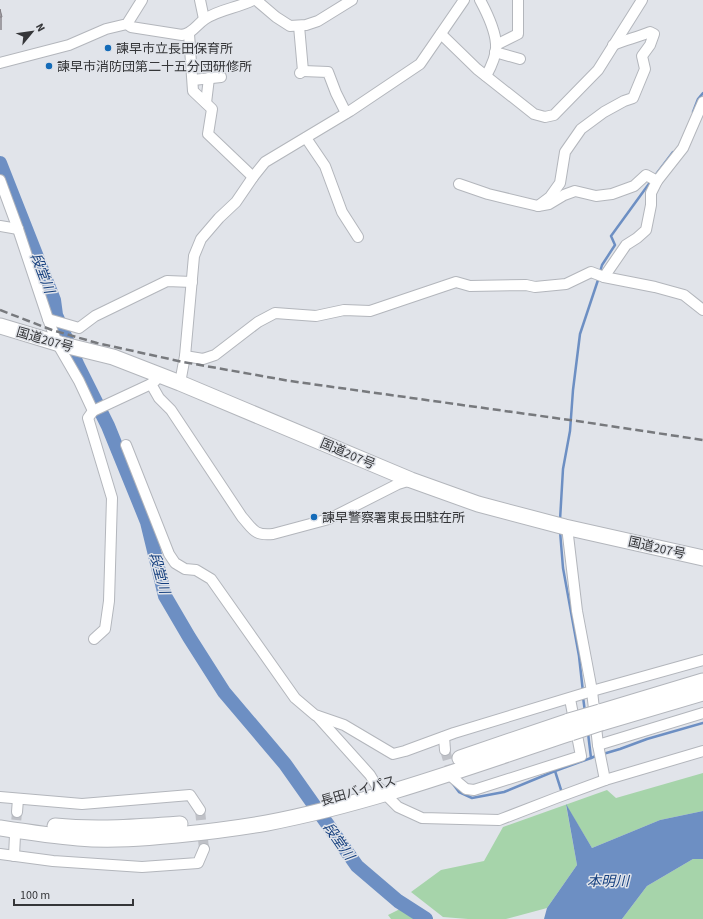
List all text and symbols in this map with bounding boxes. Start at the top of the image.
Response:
north arrow [12,12,52,52]
text: N [32,21,49,34]
place label: 諫早市立長田保育所 [116,40,233,58]
marker: 諫早市立長田保育所 [103,43,113,53]
place label: 諫早市消防団第二十五分団研修所 [57,58,252,76]
marker: 諫早市消防団第二十五分団研修所 [44,61,54,71]
water label: 段堂川 [25,250,60,298]
street label: 国道207号 [14,323,75,357]
street label: 国道207号 [317,434,378,474]
place label: 諫早警察署東長田駐在所 [322,509,465,527]
marker: 諫早警察署東長田駐在所 [309,512,319,522]
street label: 国道207号 [626,533,687,563]
water label: 段堂川 [144,550,175,598]
street label: 長田バイパス [318,772,398,810]
water label: 段堂川 [318,819,360,866]
water label: 本明川 [587,872,631,892]
scale bar [14,881,133,907]
text: 100 m [20,887,50,904]

